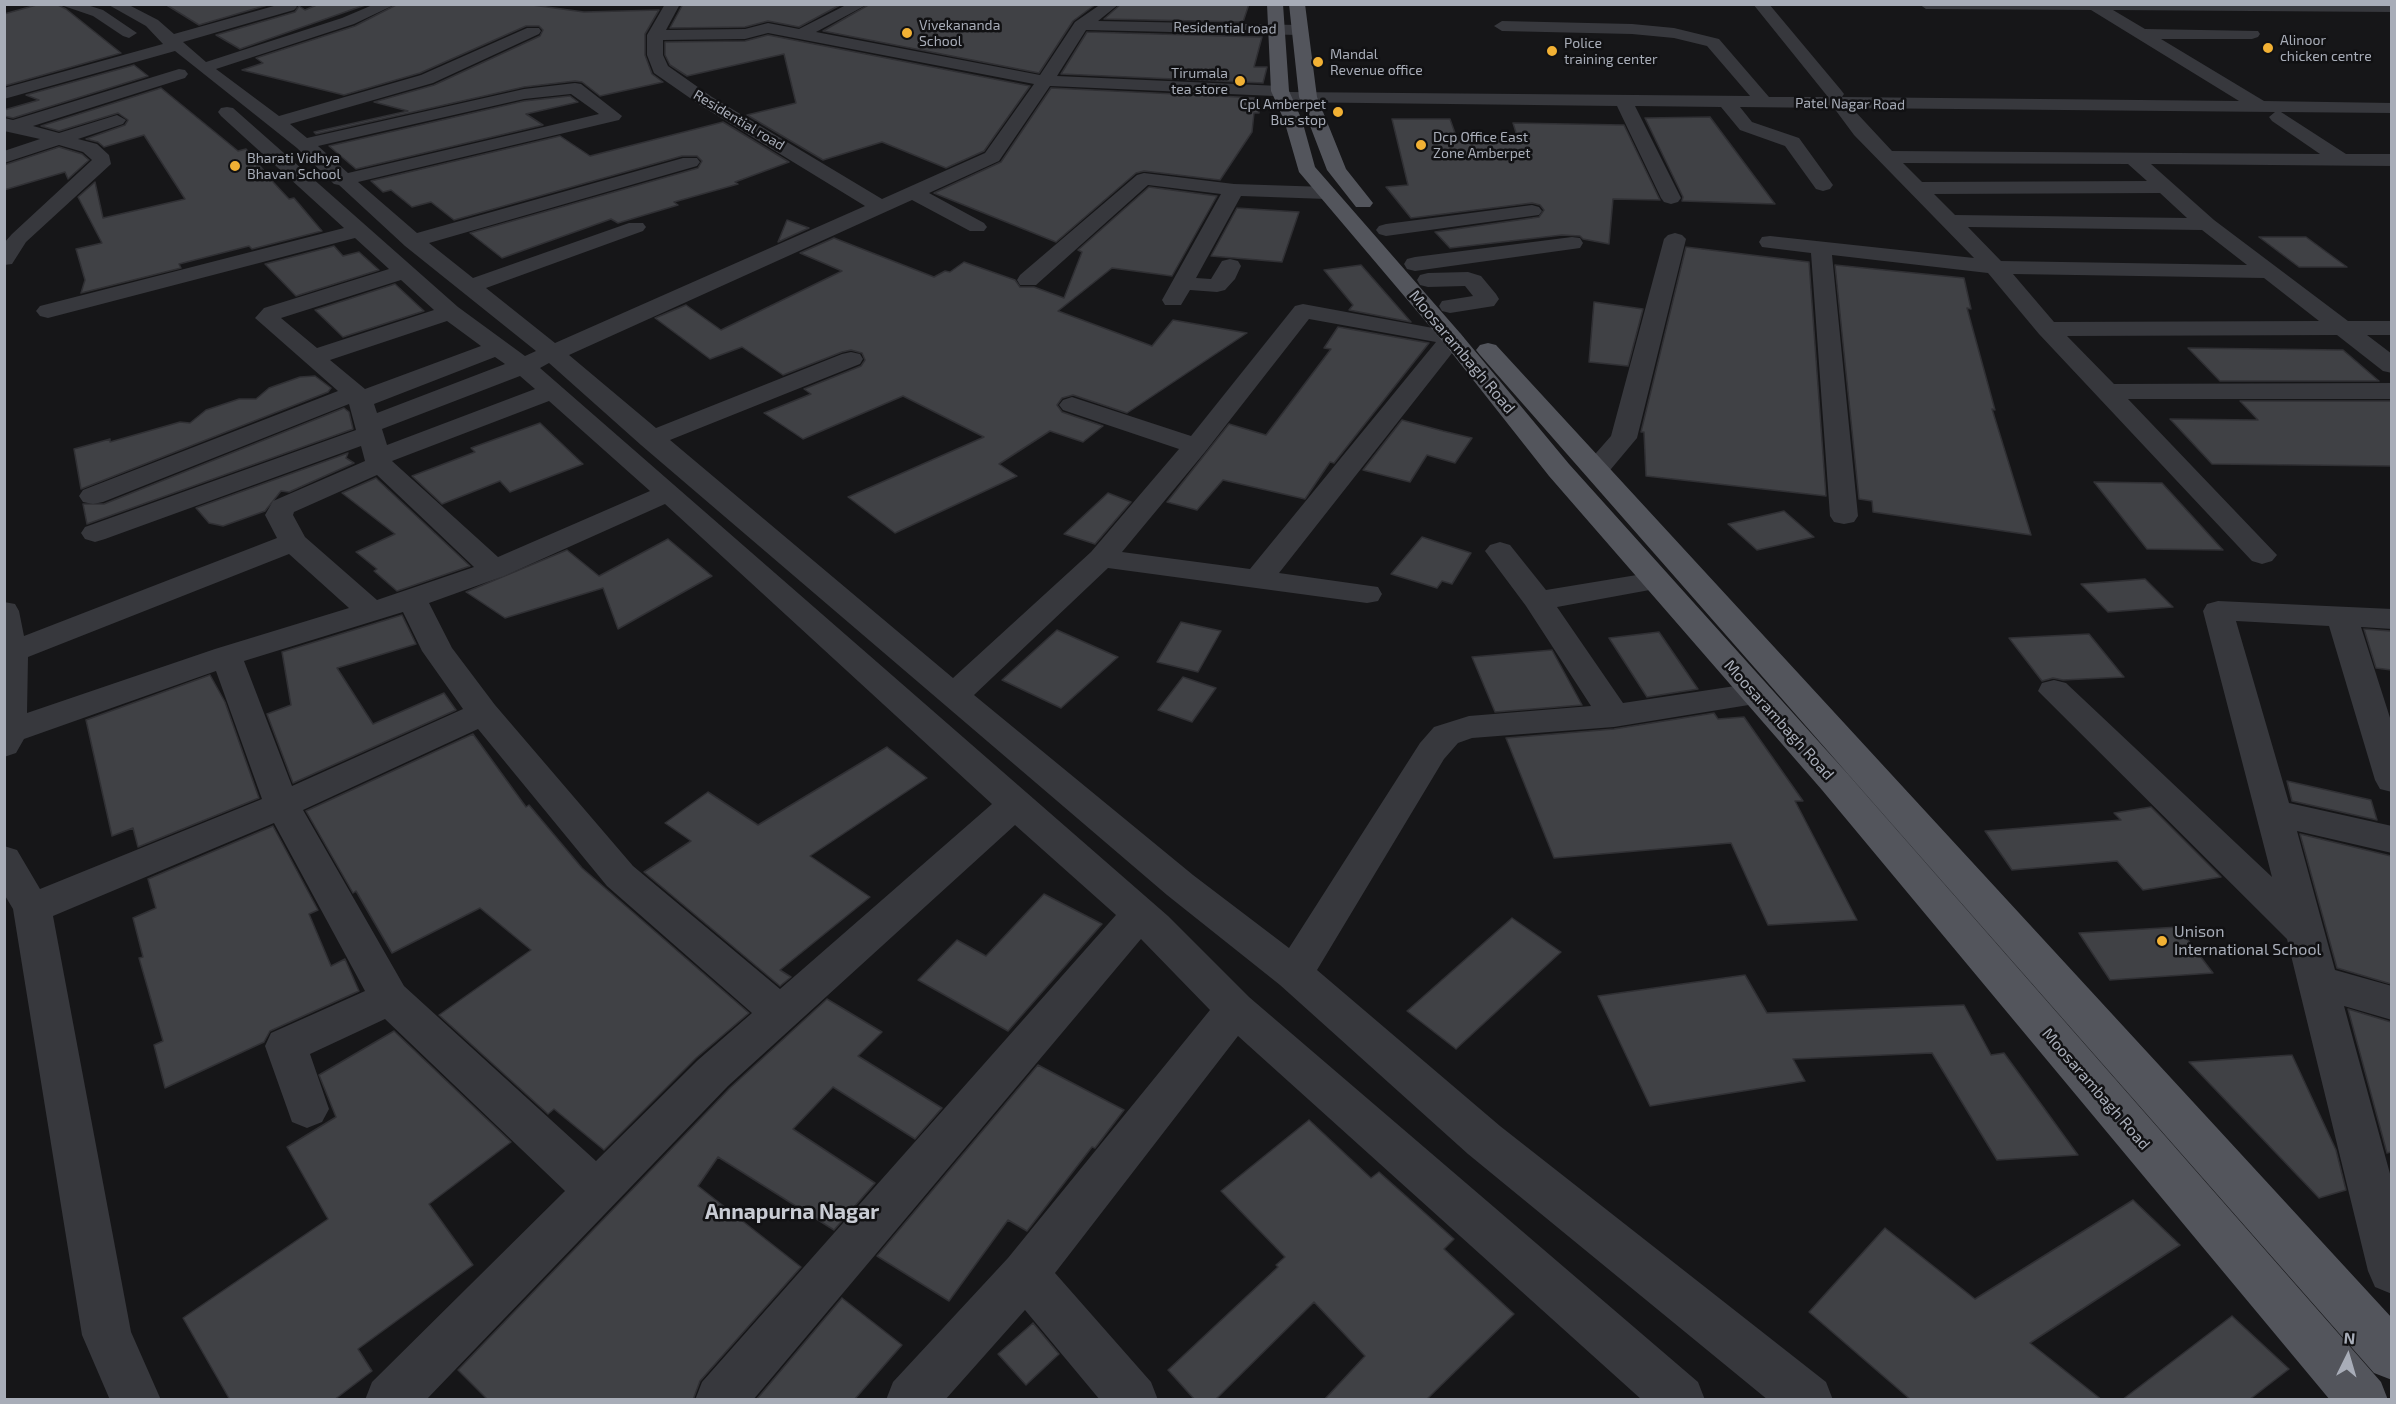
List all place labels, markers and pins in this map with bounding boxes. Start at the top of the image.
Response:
place label: Vivekananda School [919,17,1000,50]
marker: Vivekananda School [900,26,914,40]
place label: Alinoor chicken centre [2280,32,2372,64]
place label: Police training center [1564,35,1658,68]
marker: Alinoor chicken centre [2261,41,2275,55]
marker: Police training center [1545,44,1559,58]
place label: Mandal Revenue office [1330,46,1423,78]
marker: Mandal Revenue office [1311,55,1325,69]
place label: Tirumala tea store [1171,65,1228,98]
marker: Tirumala tea store [1233,74,1247,88]
place label: Cpl Amberpet Bus stop [1240,96,1326,128]
marker: Cpl Amberpet Bus stop [1331,105,1345,119]
place label: Dcp Office East Zone Amberpet [1433,129,1531,162]
marker: Dcp Office East Zone Amberpet [1414,138,1428,152]
place label: Bharati Vidhya Bhavan School [247,150,341,182]
marker: Bharati Vidhya Bhavan School [228,159,242,173]
place label: Unison International School [2174,922,2321,960]
marker: Unison International School [2155,934,2169,948]

